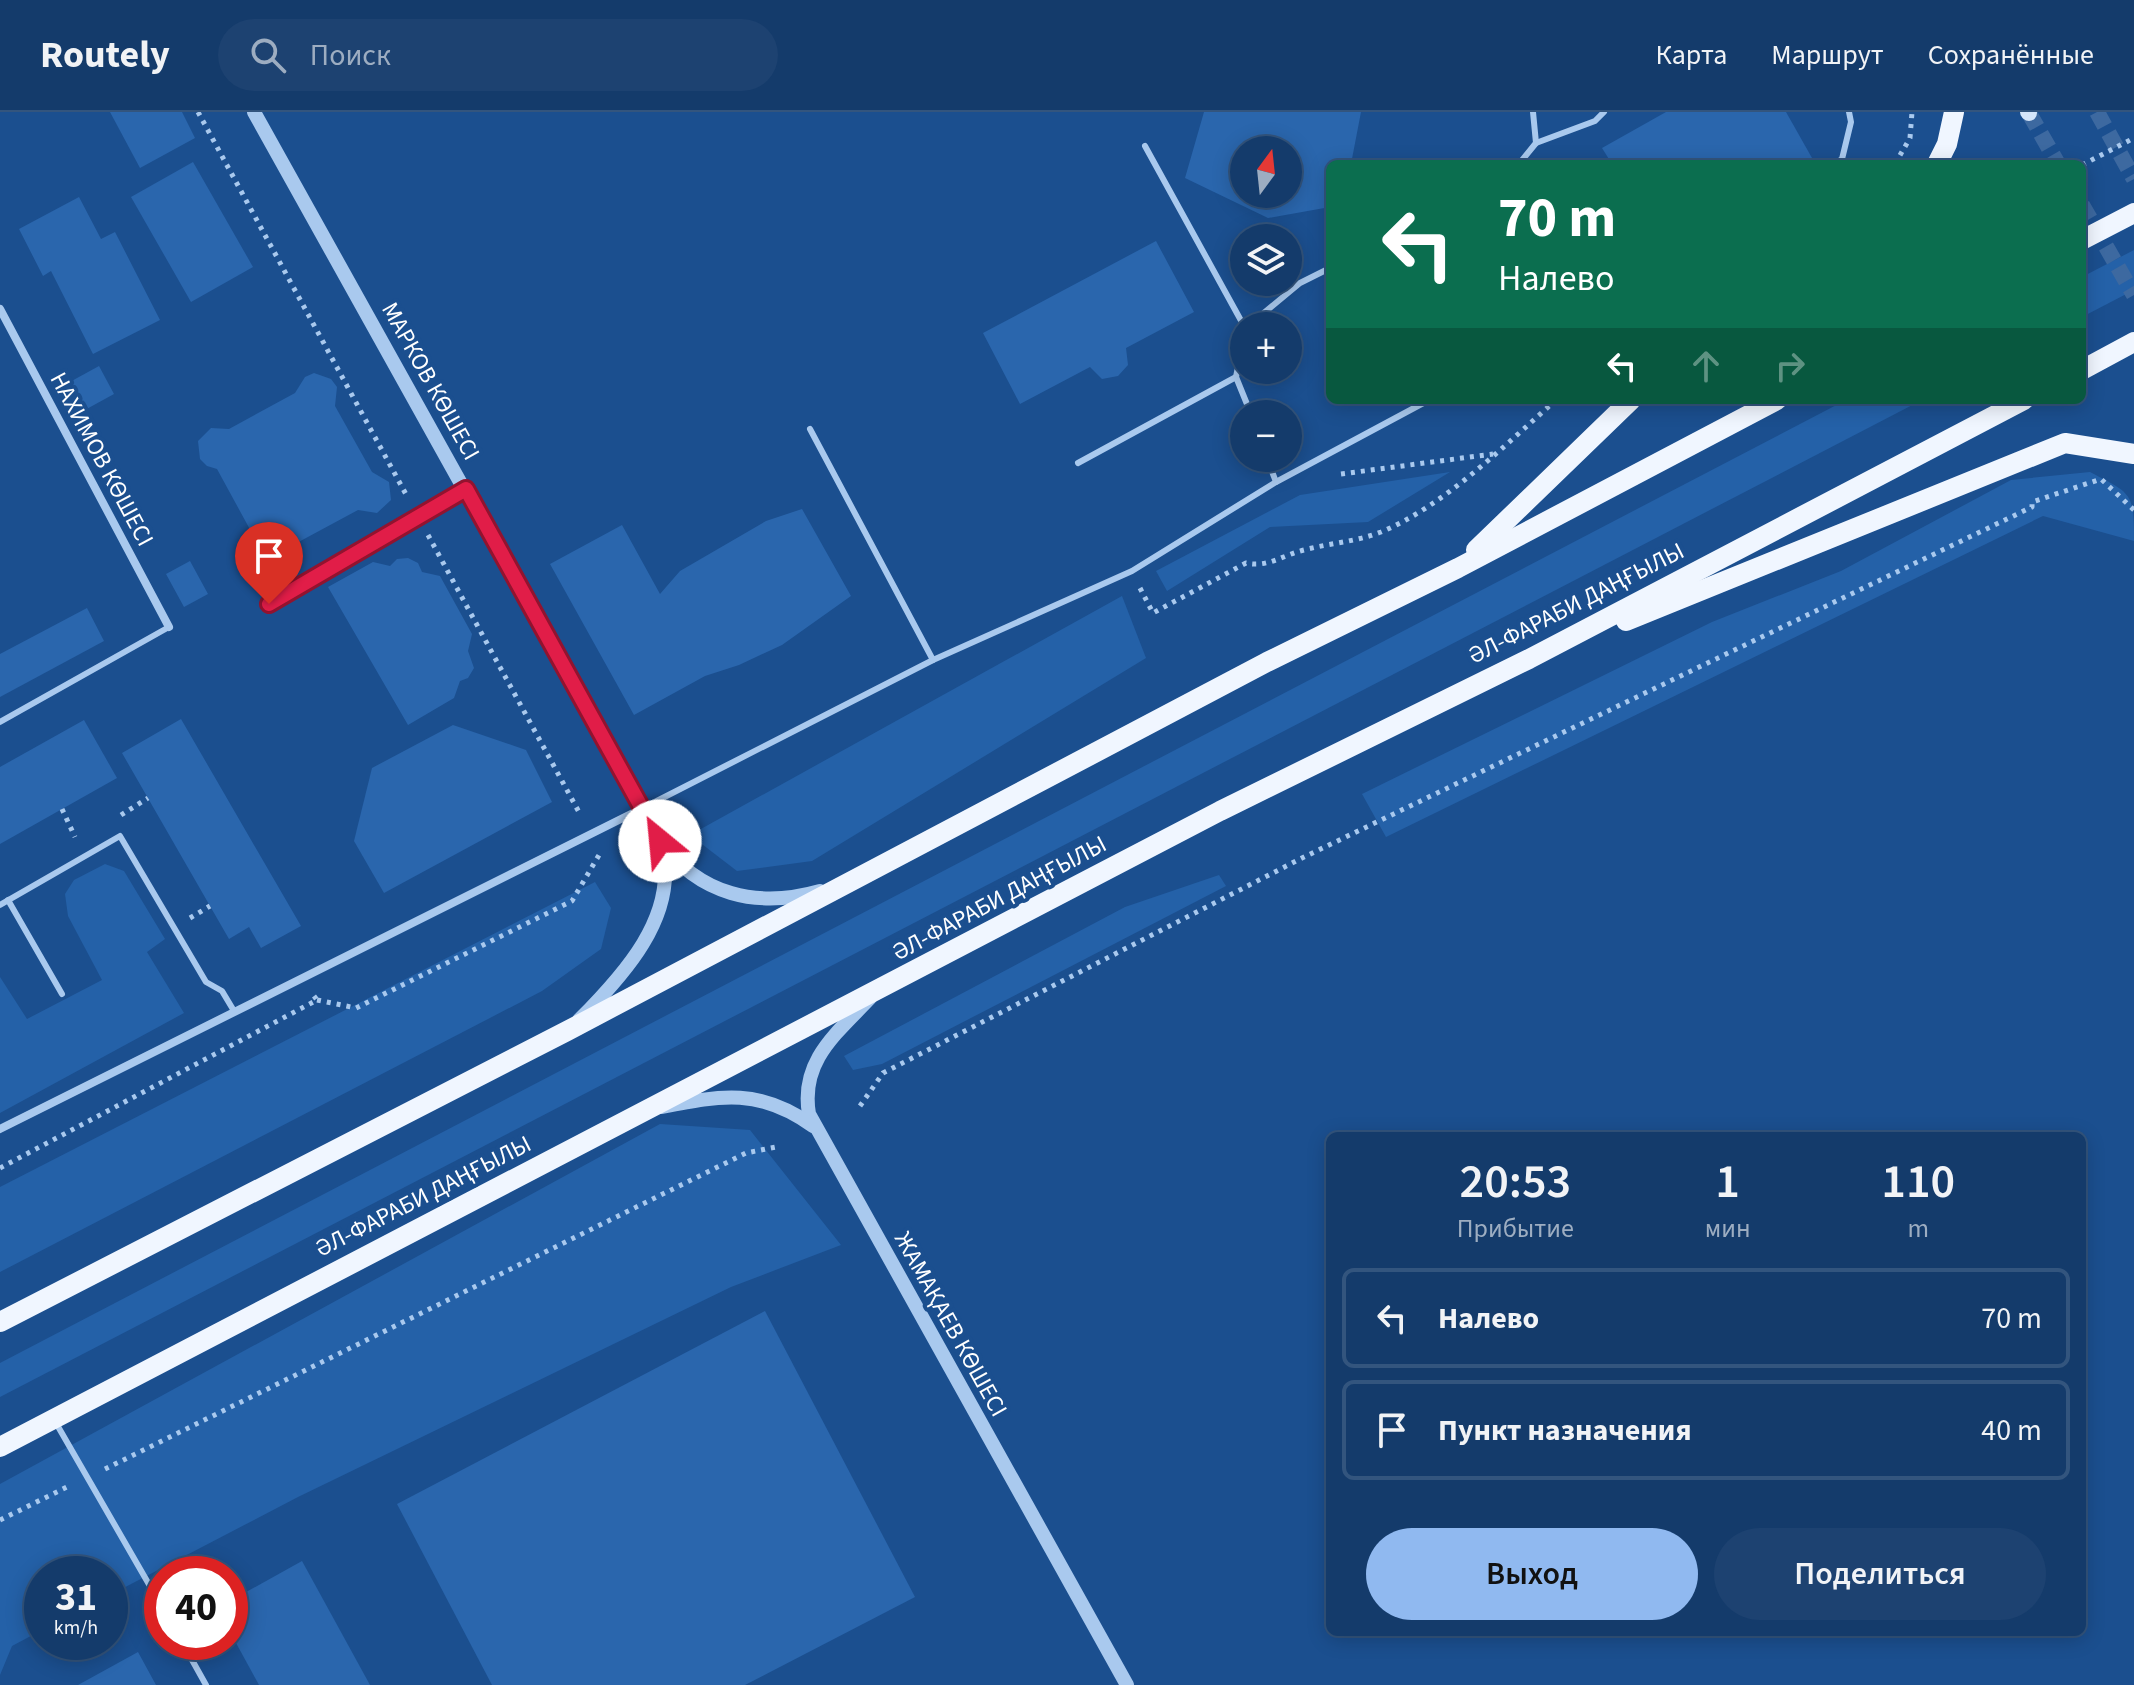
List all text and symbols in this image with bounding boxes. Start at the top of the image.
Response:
search box [218,19,778,91]
text: Routely [40,28,170,82]
icon: search [246,33,290,77]
text: Поиск [310,34,391,77]
text: Карта [1656,35,1727,75]
text: Маршрут [1771,35,1884,75]
text: Сохранённые [1928,35,2094,75]
north arrow [1230,136,1302,208]
map controls [1230,136,1302,472]
text: 70 m [1498,179,1616,258]
icon: left [1366,192,1470,296]
button: layers [1230,224,1302,296]
text: Налево [1498,253,1614,304]
street label: МАРКОВ КӨШЕСІ [373,296,489,467]
button: + [1230,312,1302,384]
icon: left [1600,344,1644,388]
icon: ahead [1684,344,1728,388]
icon: right [1768,344,1812,388]
street label: НАХИМОВ КӨШЕСІ [41,366,162,552]
button: − [1230,400,1302,472]
pin [235,522,303,604]
icon: arrive [247,534,291,578]
street label: ӘЛ-ФАРАБИ ДАҢҒЫЛЫ [1462,534,1690,673]
position arrow [618,799,702,883]
street label: ӘЛ-ФАРАБИ ДАҢҒЫЛЫ [886,827,1113,970]
street label: ӘЛ-ФАРАБИ ДАҢҒЫЛЫ [309,1127,537,1266]
text: 20:53 [1460,1148,1571,1216]
text: 1 [1715,1148,1740,1216]
text: 110 [1881,1148,1955,1216]
text: Прибытие [1457,1210,1574,1247]
text: мин [1705,1210,1751,1247]
text: m [1907,1210,1929,1247]
street label: ЖАМАҚАЕВ КӨШЕСІ [885,1225,1016,1423]
icon: left [1370,1296,1414,1340]
text: Налево [1438,1297,1539,1340]
text: 70 m [1981,1297,2042,1340]
icon: arrive [1370,1408,1414,1452]
text: Пункт назначения [1438,1409,1692,1452]
text: 40 m [1981,1409,2042,1452]
button: Выход [1366,1528,1698,1620]
button: Поделиться [1714,1528,2046,1620]
speed limit sign: 40 [144,1556,248,1660]
text: 31 [55,1569,97,1626]
text: km/h [54,1614,98,1642]

